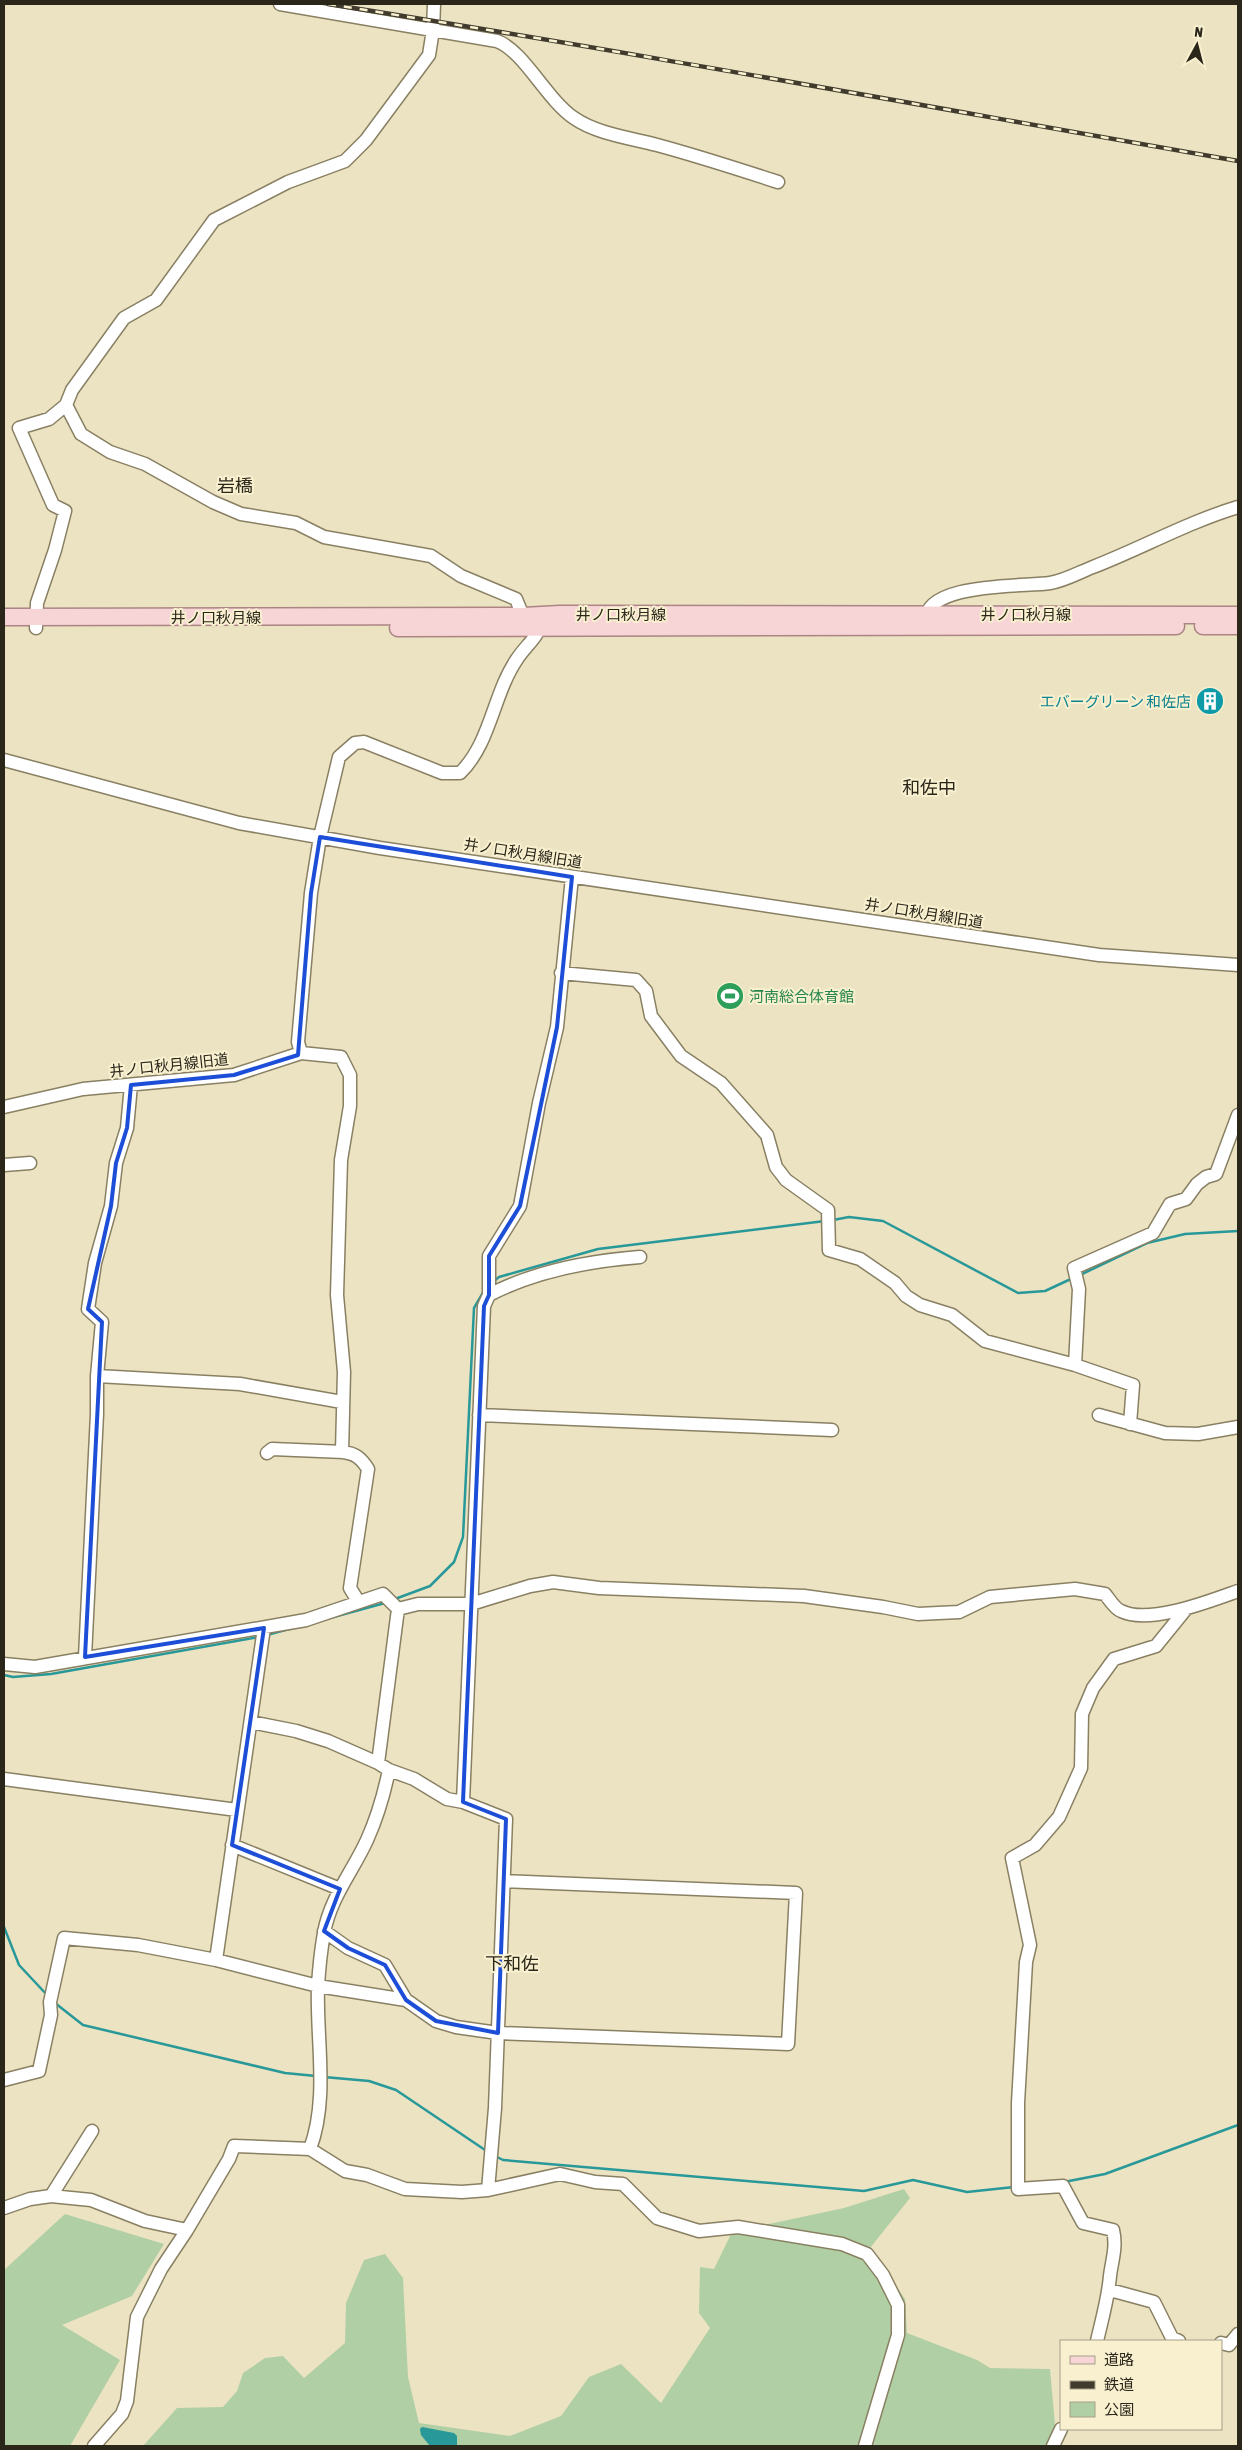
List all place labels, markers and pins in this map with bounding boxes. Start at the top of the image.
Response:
building icon: エバーグリーン 和佐店 [1195,686,1225,716]
place label: エバーグリーン 和佐店 [1040,693,1191,710]
sports icon: 河南総合体育館 [715,981,745,1011]
place label: 河南総合体育館 [749,988,854,1005]

